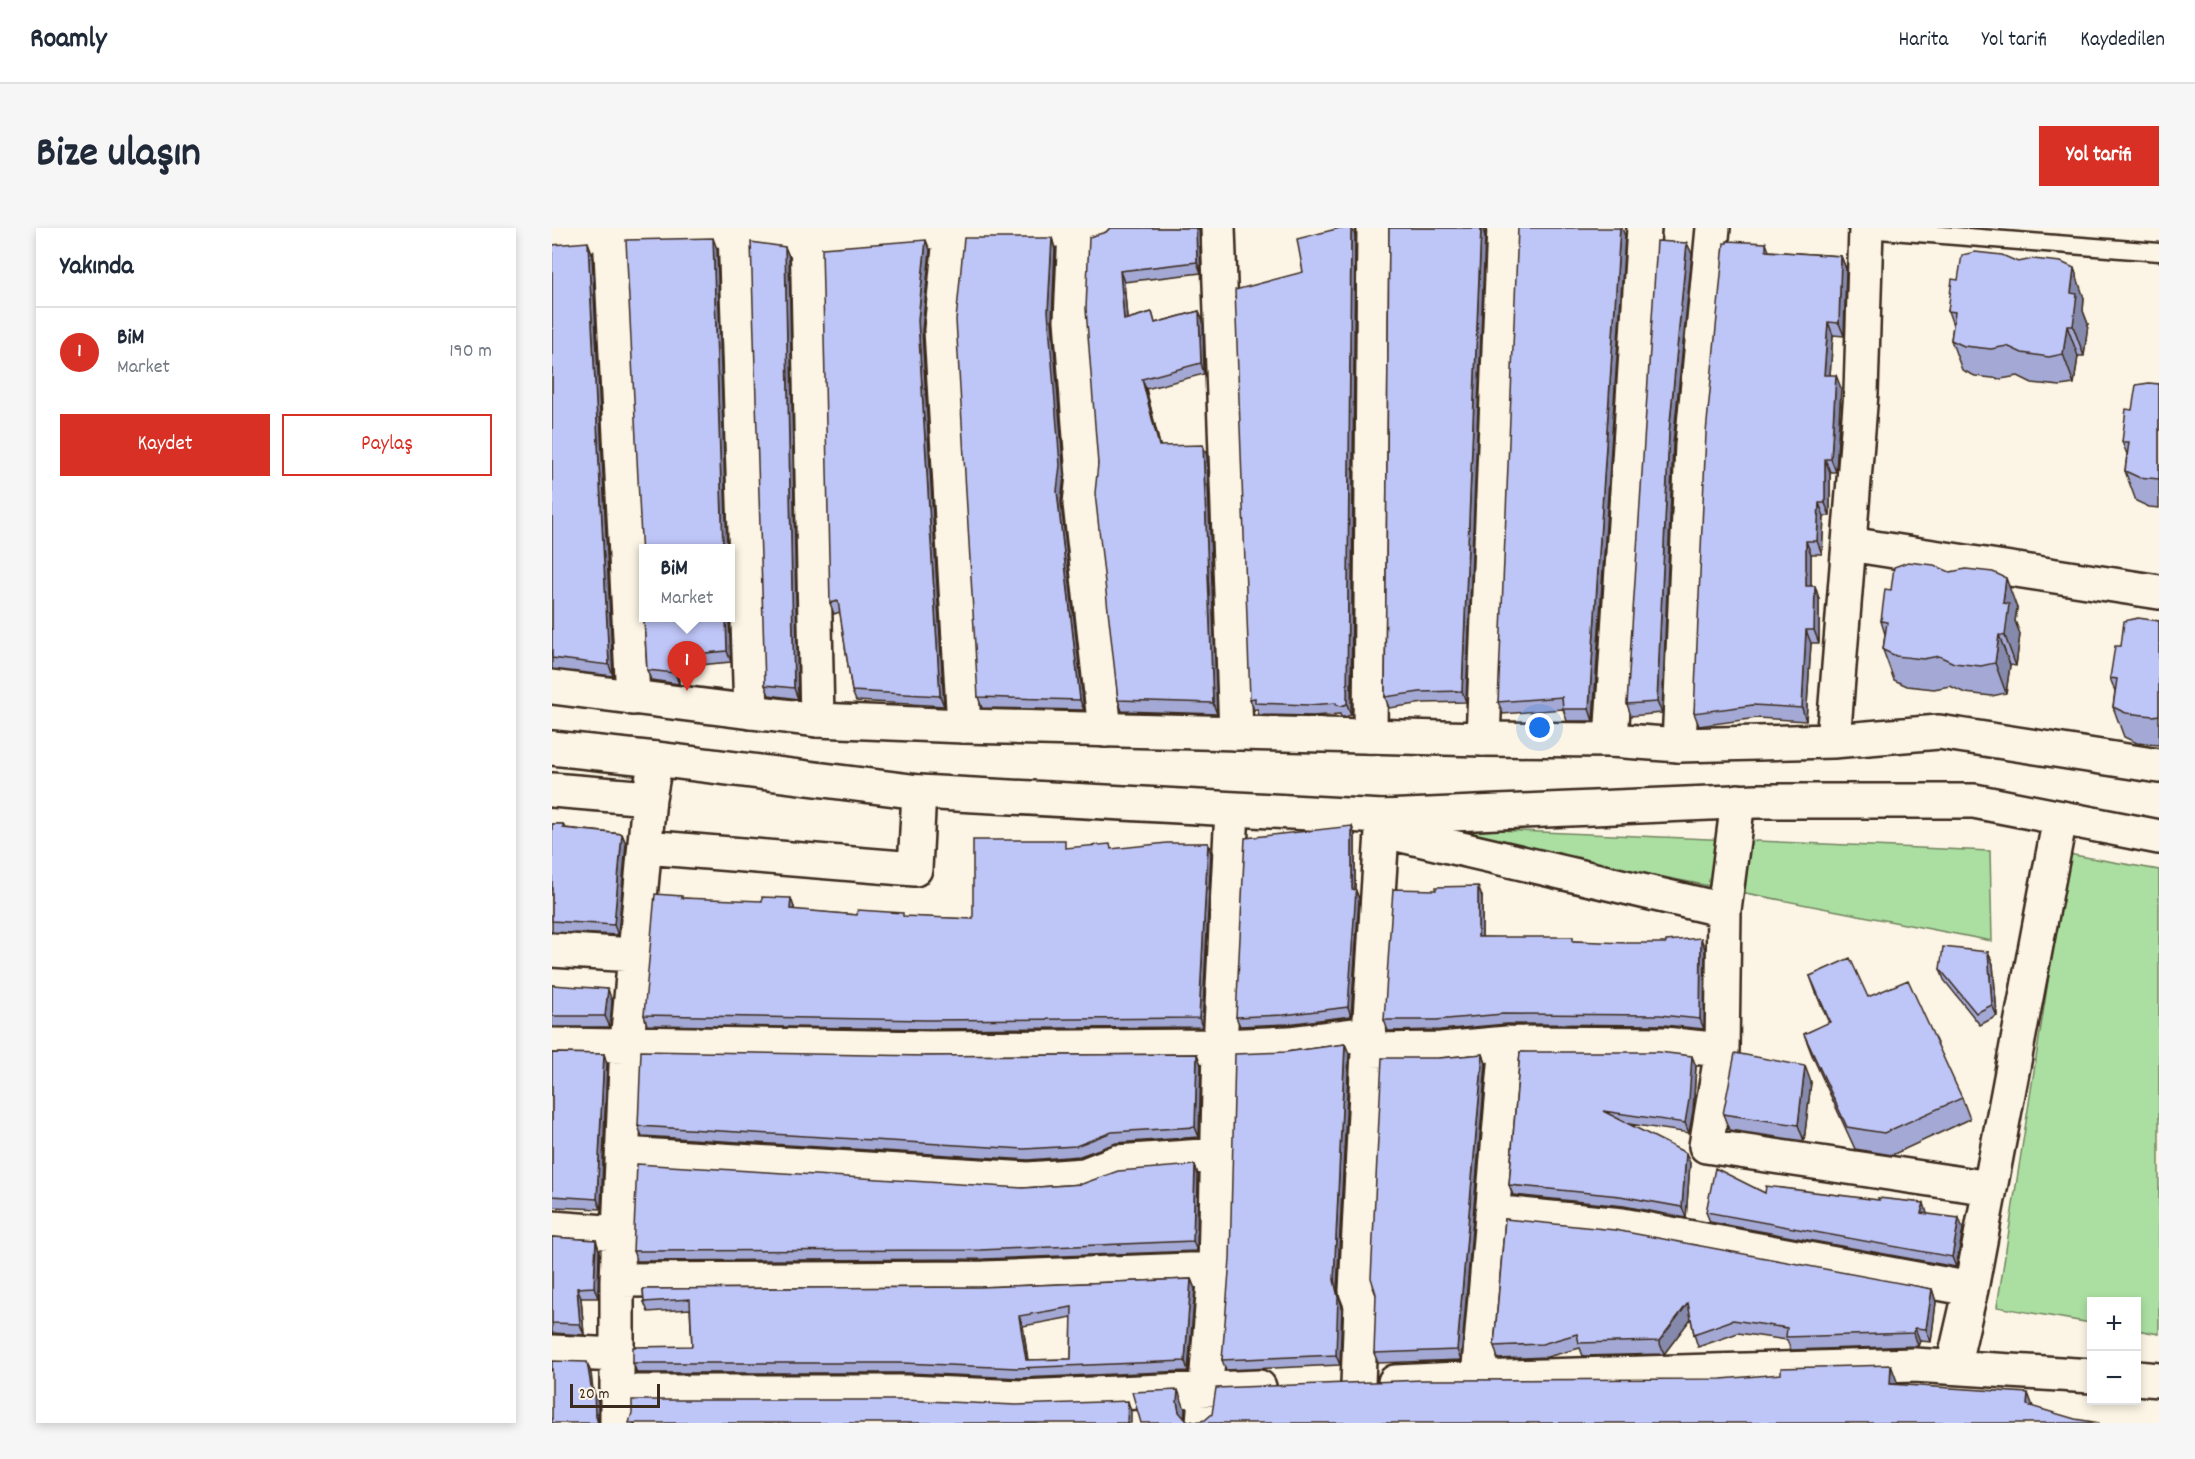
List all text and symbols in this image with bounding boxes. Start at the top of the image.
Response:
text: Roamly [30,21,106,61]
text: Harita [1899,26,1948,56]
text: Yol tarifi [1981,26,2047,56]
text: Kaydedilen [2080,26,2165,56]
text: Bize ulaşın [36,126,201,186]
button: Yol tarifi [2039,126,2159,186]
text: Yakında [60,249,134,286]
text: BiM [117,323,144,354]
text: 1 [77,338,82,366]
text: 190 m [449,338,492,366]
text: Market [117,354,170,382]
button: Kaydet [60,414,270,476]
button: Paylaş [282,414,492,476]
popup [639,544,735,622]
text: BiM [661,554,688,585]
text: Market [661,585,713,613]
pin: 1 [668,642,706,691]
your location [1525,713,1554,742]
map controls [2087,1297,2141,1405]
button: + [2087,1297,2141,1351]
button: − [2087,1351,2141,1405]
scale bar [570,1381,660,1408]
text: 20 m [579,1383,609,1406]

